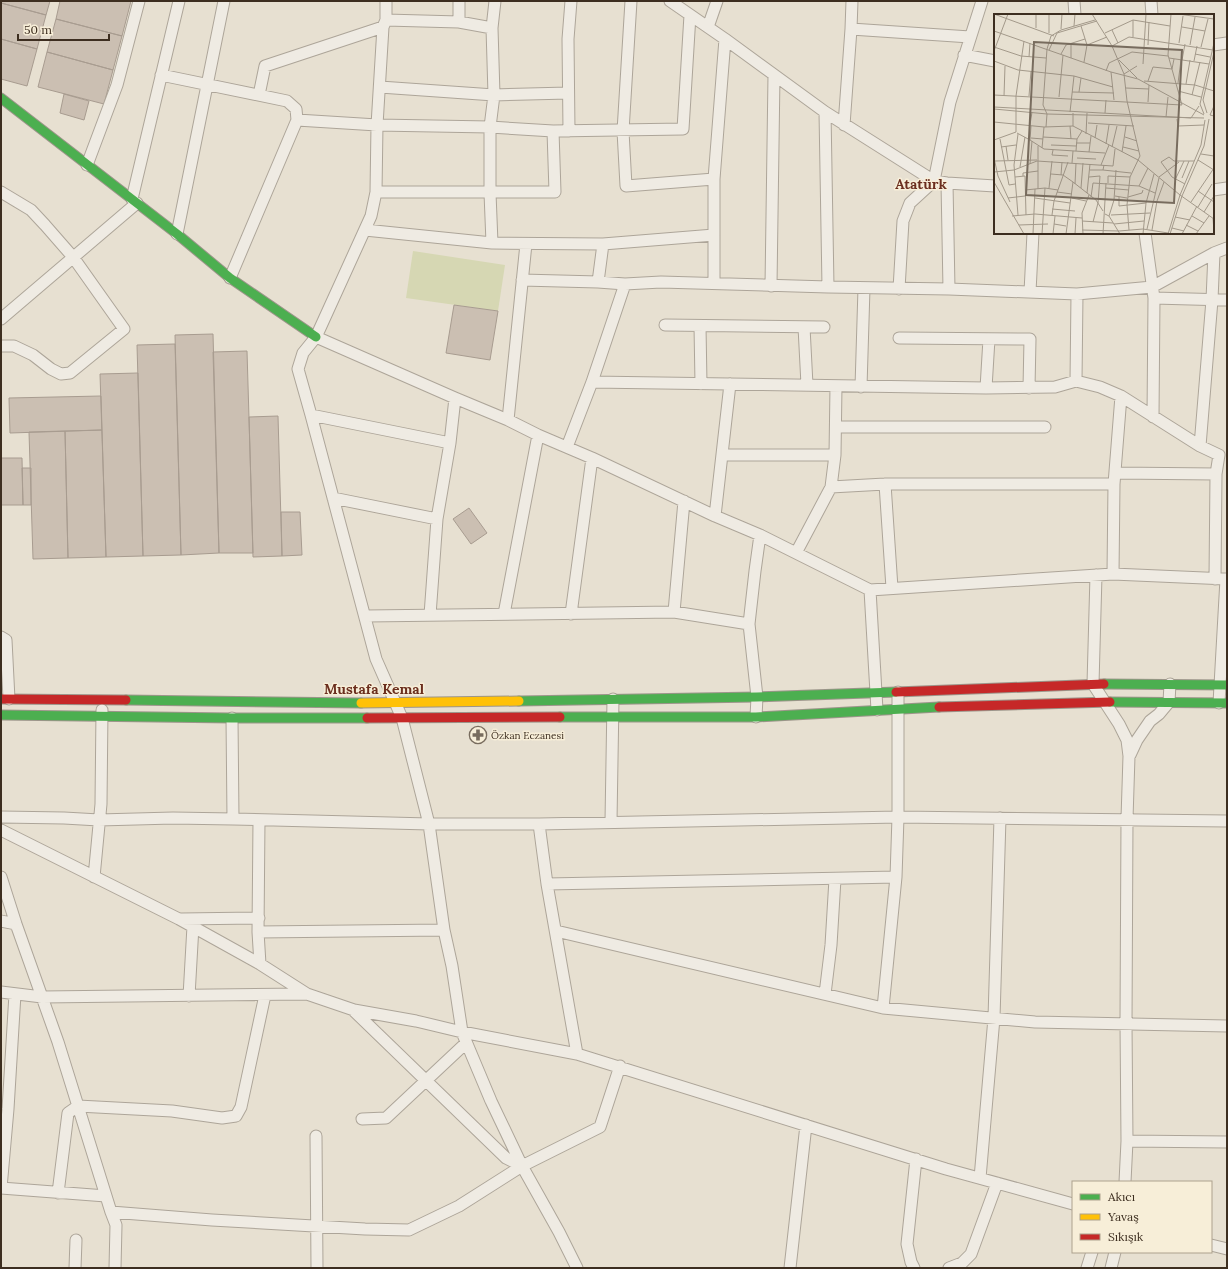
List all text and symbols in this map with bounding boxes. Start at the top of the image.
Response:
inset map [994,14,1214,234]
scale bar [18,16,109,42]
text: 50 m [24,22,52,37]
district label: Atatürk [895,175,947,193]
district label: Mustafa Kemal [324,680,425,698]
pharmacy icon: Özkan Eczanesi [468,725,488,745]
place label: Özkan Eczanesi [491,729,564,742]
legend [1072,1181,1212,1253]
text: Akıcı [1107,1189,1135,1204]
text: Yavaş [1107,1209,1139,1224]
text: Sıkışık [1108,1229,1144,1244]

